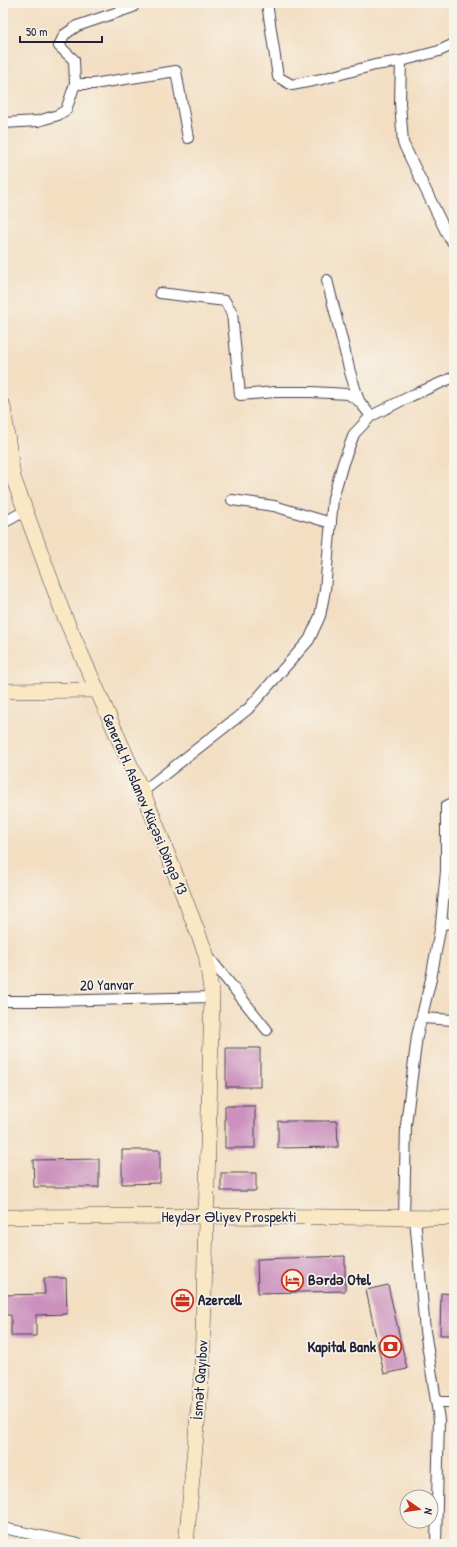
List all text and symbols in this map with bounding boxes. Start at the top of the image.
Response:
scale bar [20,18,102,44]
text: 50 m [26,23,47,40]
street label: General H. Aslanov Küçəsi Döngə 13 [98,710,193,898]
street label: 20 Yanvar [80,974,134,995]
street label: Heydər Əliyev Prospekti [161,1206,297,1227]
hotel icon: Bərdə Otel [280,1267,306,1293]
place label: Bərdə Otel [308,1269,372,1290]
office icon: Azercell [170,1287,196,1313]
place label: Azercell [198,1289,242,1310]
bank icon: Kapital Bank [378,1334,404,1360]
place label: Kapital Bank [308,1336,377,1358]
street label: İsmət Qayıbov [186,1339,213,1421]
north arrow [399,1489,439,1529]
text: N [421,1507,436,1516]

